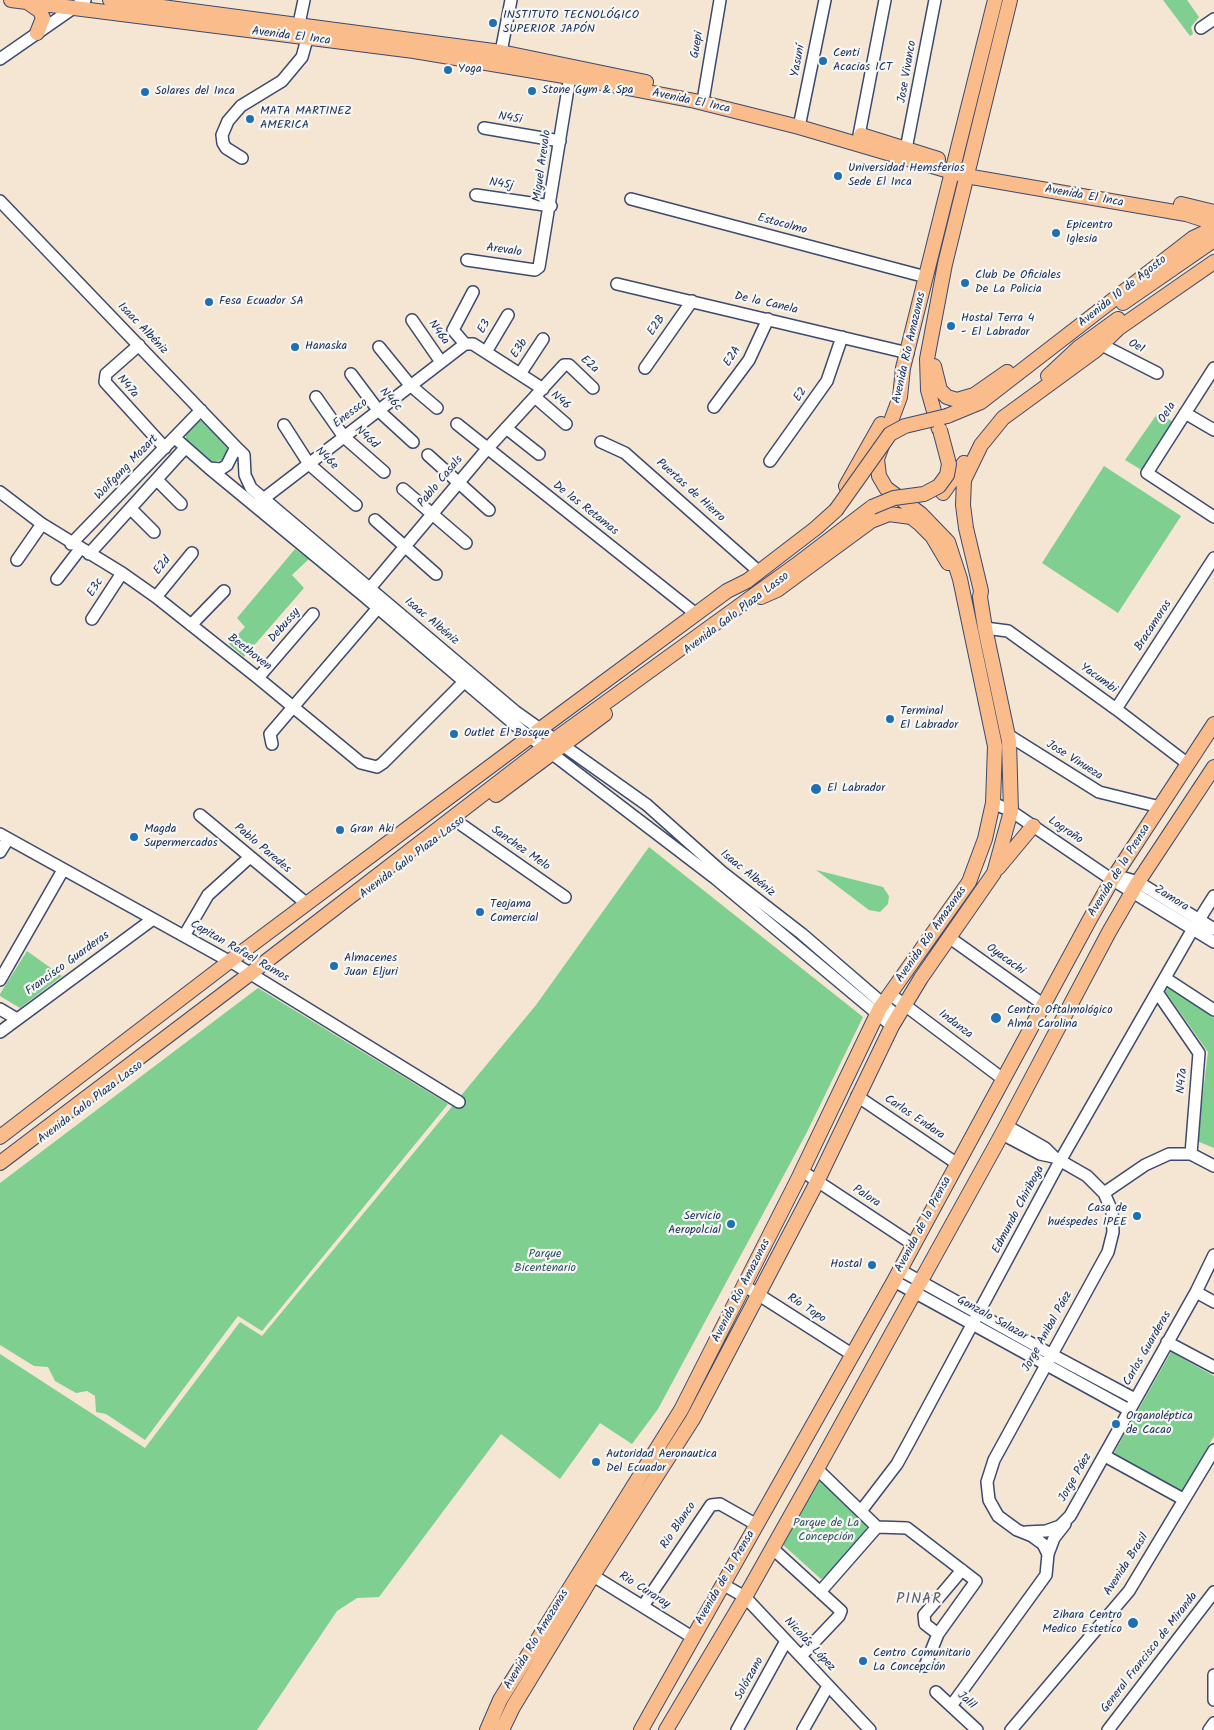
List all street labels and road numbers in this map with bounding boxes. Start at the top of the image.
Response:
street label: Avenida El Inca [251,25,331,49]
street label: Guepi [689,30,707,60]
street label: Jose Vivanco [895,39,921,105]
street label: Yasuní [789,44,809,78]
street label: Avenida El Inca [651,87,731,117]
street label: N45i [497,110,523,128]
street label: Miguel Arevalo [531,129,555,203]
street label: N45j [488,176,514,194]
street label: Avenida El Inca [1044,183,1124,211]
street label: Estocolmo [756,211,808,239]
street label: Arevalo [485,241,523,261]
street label: Avenida 10 de Agosto [1076,253,1170,331]
street label: De la Canela [733,290,799,318]
street label: Avenida Río Amazonas [890,291,930,405]
street label: Isaac Albéniz [114,300,170,358]
street label: E2B [645,313,669,339]
street label: E3 [475,317,495,337]
street label: N46a [424,318,452,348]
street label: E3b [508,337,532,361]
street label: Oe1 [1125,337,1147,357]
street label: E2A [721,344,745,370]
street label: E2a [577,353,601,377]
street label: N47a [113,373,141,401]
street label: N46c [376,385,404,415]
street label: E2 [791,385,811,405]
street label: N46 [547,389,573,413]
street label: Enessco [331,396,371,432]
street label: Oe1a [1156,400,1180,426]
street label: N46d [351,423,381,453]
street label: Wolfgang Mozart [92,432,162,504]
street label: N46e [311,444,341,474]
street label: Pablo Casals [415,453,467,511]
street label: Puertas de Hierro [653,456,727,526]
street label: De las Retamas [549,479,621,539]
street label: E2d [151,554,175,578]
street label: Avenida Galo Plaza Lasso [681,570,793,658]
street label: E3c [85,576,107,600]
street label: Isaac Albéniz [401,595,461,649]
street label: Bracamoros [1132,598,1176,654]
street label: Debussy [266,606,304,646]
street label: Beethoven [224,631,274,675]
street label: Yacumbi [1077,661,1119,697]
street label: Jose Vinueza [1043,738,1105,784]
street label: Avenida Galo Plaza Lasso [357,814,469,902]
street label: Logroño [1045,814,1085,848]
street label: Pablo Paredes [231,821,293,877]
street label: Avenida de la Prensa [1086,822,1154,920]
street label: Sanchez Melo [488,823,552,875]
street label: Isaac Albéniz [717,847,777,901]
street label: Zamora [1151,883,1191,915]
street label: Avenida Río Amazonas [893,884,971,986]
street label: Capitan Rafael Ramos [187,918,291,986]
street label: Francisco Guarderas [23,929,113,999]
street label: Oyacachi [983,941,1027,979]
street label: Indanza [935,1008,975,1042]
street label: Avenida Galo Plaza Lasso [35,1059,147,1147]
street label: N47a [1175,1067,1191,1095]
street label: Carlos Endara [881,1093,947,1143]
street label: Edmundo Chiriboga [990,1164,1048,1256]
street label: Avenida de la Prensa [893,1175,955,1275]
street label: Palora [849,1183,883,1211]
street label: Avenida Río Amazonas [710,1237,774,1345]
street label: Jorge Anibal Páez [1020,1289,1076,1375]
street label: Río Topo [784,1291,828,1327]
street label: Gonzalo Salazar [954,1294,1030,1344]
street label: Carlos Guarderas [1121,1309,1175,1389]
street label: Jorge Páez [1056,1451,1096,1505]
street label: Rio Blanco [658,1500,700,1552]
street label: Avenida de la Prensa [693,1528,759,1628]
street label: Avenida Brasil [1101,1531,1153,1599]
street label: Rio Curaray [616,1570,672,1612]
street label: Avenida Río Amazonas [502,1587,572,1693]
street label: General Francisco de Miranda [1098,1590,1202,1716]
street label: Nicolás López [780,1615,838,1675]
street label: Solórzano [732,1655,768,1703]
street label: Jalil [954,1689,978,1713]

